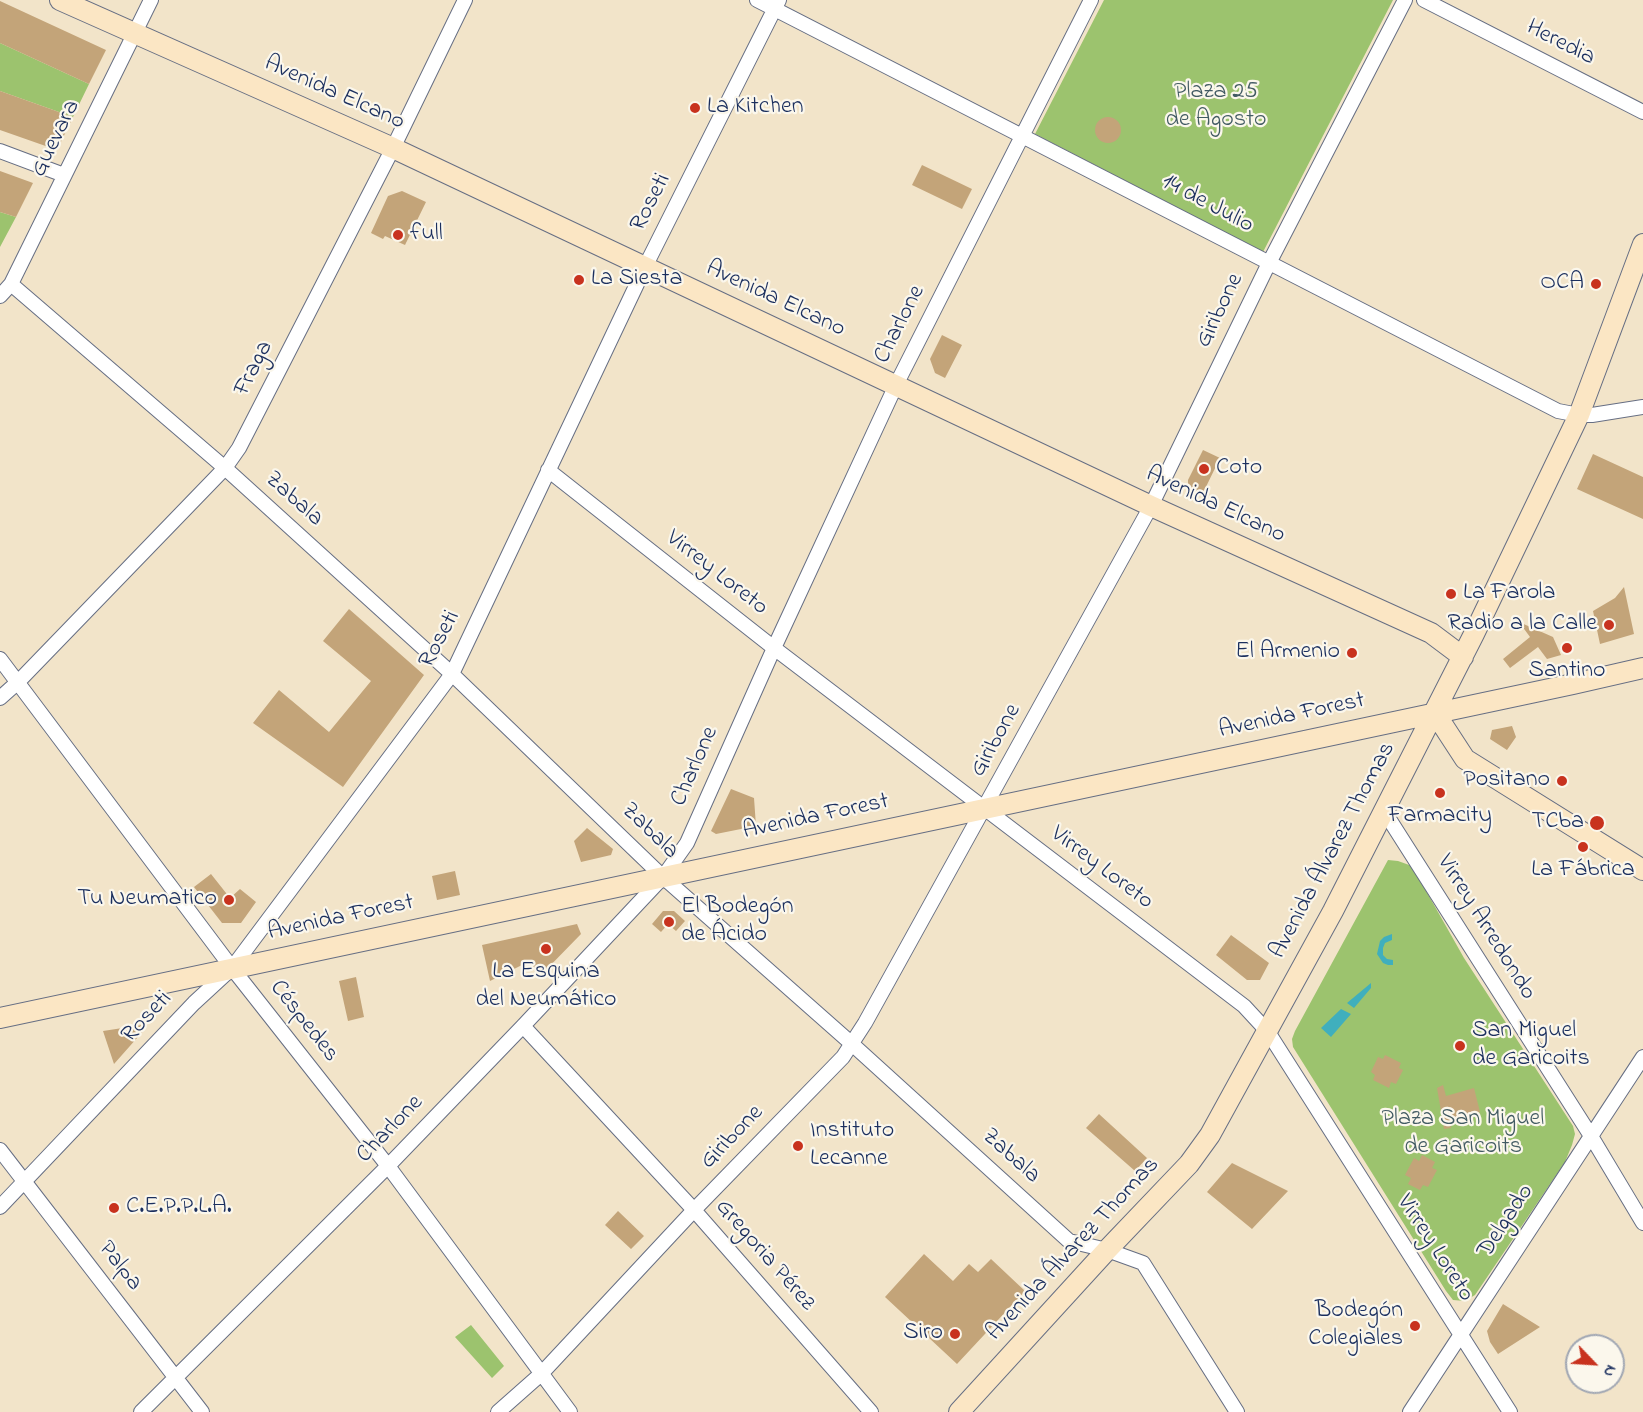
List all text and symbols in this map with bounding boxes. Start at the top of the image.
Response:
street label: Heredia [1521,14,1599,74]
street label: Avenida Elcano [259,50,409,138]
park label: Plaza 25 de Agosto [1165,79,1267,135]
place label: La Kitchen [707,94,804,122]
street label: Guevara [26,96,88,182]
marker: La Kitchen [688,101,702,115]
street label: Roseti [625,169,679,237]
street label: 14 de Julio [1156,169,1258,241]
place label: full [410,221,443,249]
marker: full [391,228,405,242]
street label: Avenida Elcano [701,255,849,345]
place label: La Siesta [591,266,683,294]
street label: Giribone [1191,269,1251,353]
place label: OCA [1540,270,1584,298]
marker: La Siesta [572,273,586,287]
marker: OCA [1589,277,1603,291]
street label: Charlone [869,281,933,369]
street label: Fraga [229,337,281,401]
place label: Coto [1216,455,1262,483]
street label: Avenida Elcano [1141,461,1289,551]
marker: Coto [1197,462,1211,476]
street label: Zabala [258,466,328,534]
street label: Virrey Loreto [659,525,773,623]
place label: La Farola [1463,580,1556,608]
marker: La Farola [1444,587,1458,601]
street label: Roseti [414,606,468,674]
place label: Radio a la Calle [1448,611,1597,639]
marker: Radio a la Calle [1602,618,1616,632]
place label: El Armenio [1235,639,1340,667]
marker: Santino [1560,641,1574,655]
marker: El Armenio [1345,646,1359,660]
place label: Santino [1529,658,1605,686]
street label: Avenida Forest [1216,687,1368,747]
street label: Giribone [965,700,1029,782]
street label: Charlone [666,723,726,811]
street label: Avenida Álvarez Thomas [1265,738,1403,964]
place label: Positano [1463,767,1550,795]
marker: Positano [1555,774,1569,788]
marker: Farmacity [1433,786,1447,800]
street label: Avenida Forest [740,788,892,848]
street label: Zabala [614,798,684,866]
place label: Farmacity [1388,803,1492,831]
place label: TCba [1531,809,1584,837]
marker: TCba [1588,814,1606,832]
street label: Virrey Loreto [1044,821,1158,917]
marker: La Fábrica [1576,840,1590,854]
street label: Virrey Arredondo [1429,850,1541,1006]
place label: La Fábrica [1531,857,1635,885]
place label: Tu Neumatico [77,886,217,914]
street label: Avenida Forest [265,889,417,949]
marker: Tu Neumatico [222,893,236,907]
place label: El Bodegón de Ácido [681,894,794,950]
marker: El Bodegón de Ácido [662,915,676,929]
marker: La Esquina del Neumático [539,942,553,956]
place label: La Esquina del Neumático [475,959,617,1015]
street label: Céspedes [262,975,344,1069]
street label: Roseti [117,986,179,1050]
place label: San Miguel de Garicoits [1472,1018,1590,1074]
marker: San Miguel de Garicoits [1453,1039,1467,1053]
street label: Charlone [351,1090,431,1170]
street label: Giribone [695,1100,771,1176]
park label: Plaza San Miguel de Garicoits [1382,1106,1544,1162]
place label: Instituto Lecanne [810,1118,894,1174]
street label: Zabala [975,1123,1045,1191]
marker: Instituto Lecanne [791,1139,805,1153]
street label: Avenida Álvarez Thomas [981,1152,1167,1348]
street label: Delgado [1473,1180,1541,1264]
street label: Virrey Loreto [1389,1190,1479,1308]
place label: C.E.P.P.L.A. [126,1194,232,1222]
street label: Gregoria Pérez [708,1194,820,1318]
marker: C.E.P.P.L.A. [107,1201,121,1215]
street label: Palpa [91,1236,147,1298]
place label: Bodegón Colegiales [1308,1298,1403,1354]
marker: Bodegón Colegiales [1408,1319,1422,1333]
place label: Siro [903,1320,943,1348]
marker: Siro [948,1327,962,1341]
north arrow [1565,1334,1625,1394]
text: N [1596,1361,1623,1381]

